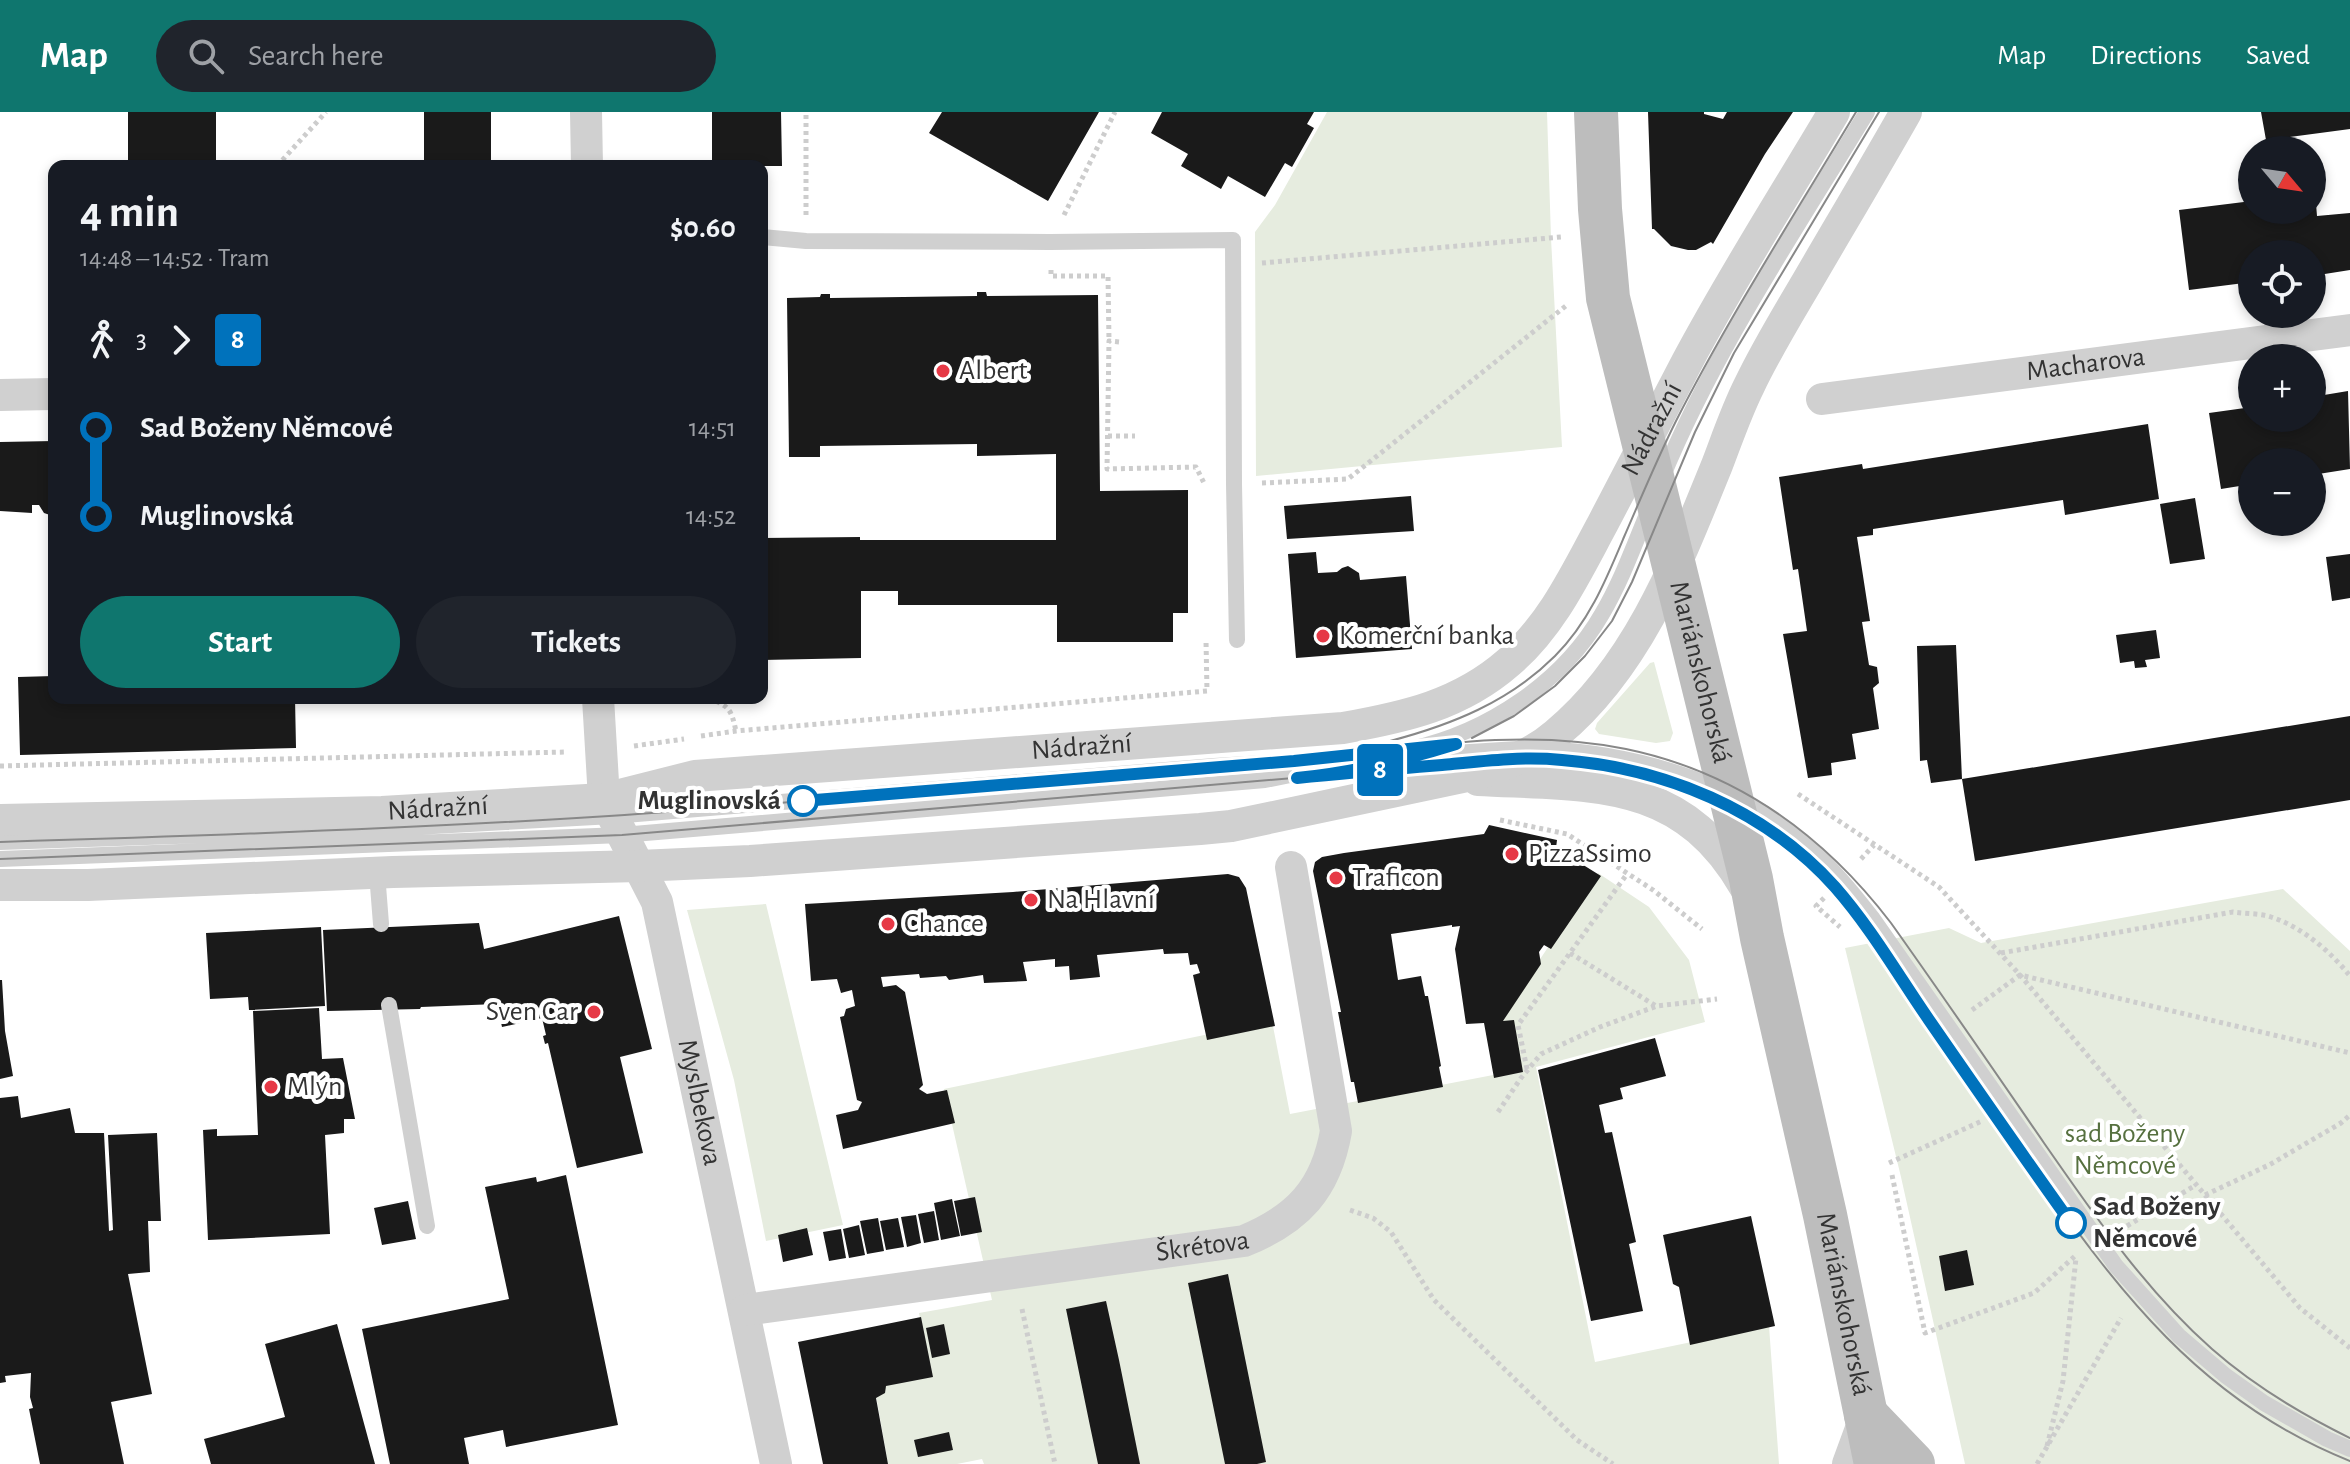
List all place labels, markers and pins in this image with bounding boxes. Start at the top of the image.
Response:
place label: Albert [959,357,1027,385]
marker: Albert [934,362,952,380]
place label: Komerční banka [1339,622,1515,650]
marker: Komerční banka [1314,627,1332,645]
marker: Muglinovská [788,786,818,816]
place label: Muglinovská [637,787,781,815]
place label: PizzaSsimo [1528,840,1652,868]
marker: PizzaSsimo [1503,845,1521,863]
place label: Traficon [1352,864,1440,892]
marker: Traficon [1327,869,1345,887]
place label: Na Hlavní [1047,886,1155,914]
marker: Na Hlavní [1022,891,1040,909]
place label: Chance [904,910,984,938]
marker: Chance [879,915,897,933]
place label: Sven Car [486,998,578,1026]
marker: Sven Car [585,1003,603,1021]
place label: Mlýn [287,1073,342,1101]
marker: Mlýn [262,1078,280,1096]
place label: Sad Boženy Němcové [2093,1193,2221,1253]
marker: Sad Boženy Němcové [2056,1208,2086,1238]

